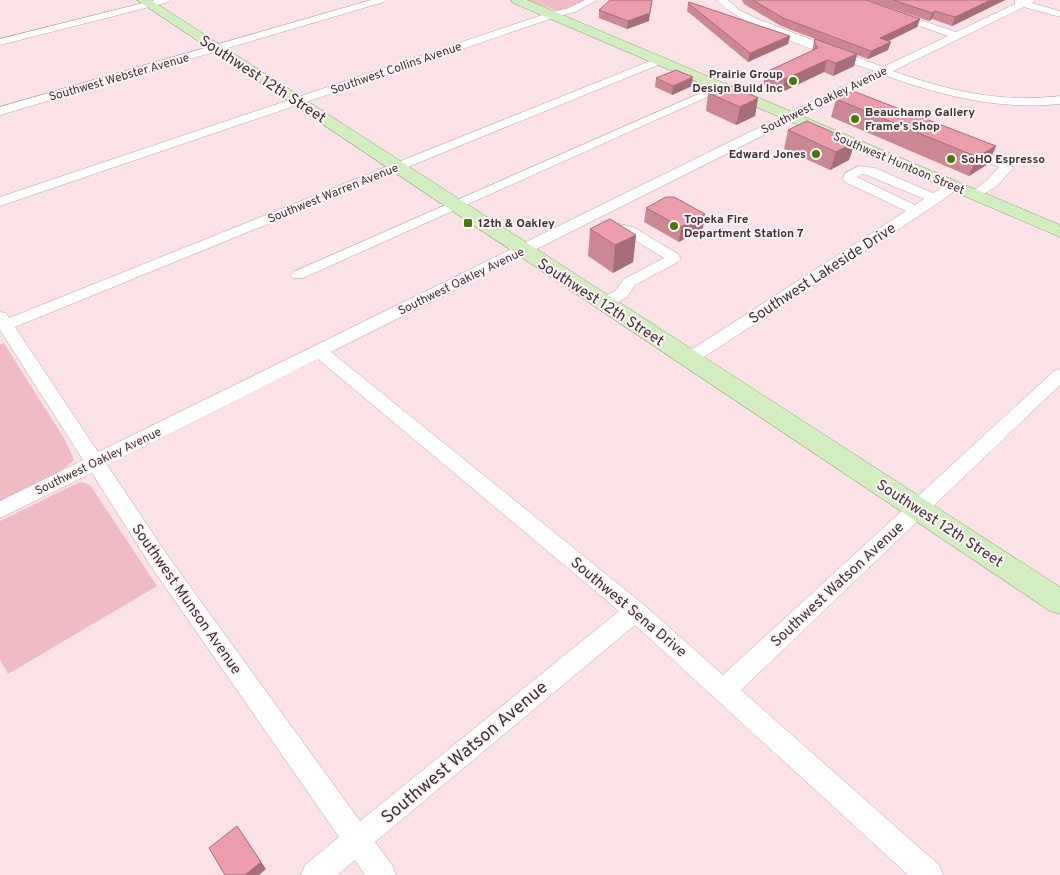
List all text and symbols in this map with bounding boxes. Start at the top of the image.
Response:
street label: Southwest 12th Street [195,32,329,128]
street label: Southwest Collins Avenue [329,39,464,99]
street label: Southwest Webster Avenue [47,50,191,106]
street label: Southwest Oakley Avenue [759,63,890,138]
place label: Prairie Group Design Build Inc [692,67,783,97]
marker: Prairie Group Design Build Inc [787,75,799,87]
place label: Beauchamp Gallery Frame's Shop [865,105,975,135]
marker: Beauchamp Gallery Frame's Shop [849,113,861,125]
street label: Southwest Huntoon Street [830,129,967,199]
place label: Edward Jones [729,147,806,163]
marker: Edward Jones [810,148,822,160]
place label: SoHO Espresso [961,152,1045,168]
marker: SoHO Espresso [945,153,957,165]
street label: Southwest Warren Avenue [266,160,401,228]
place label: Topeka Fire Department Station 7 [684,212,804,242]
place label: 12th & Oakley [478,216,555,232]
marker: 12th & Oakley [462,217,474,229]
street label: Southwest Lakeside Drive [746,219,900,329]
marker: Topeka Fire Department Station 7 [668,220,680,232]
street label: Southwest Oakley Avenue [396,244,527,319]
street label: Southwest 12th Street [533,255,667,351]
street label: Southwest Oakley Avenue [33,424,164,499]
street label: Southwest 12th Street [872,476,1006,572]
street label: Southwest Watson Avenue [767,518,909,652]
street label: Southwest Munson Avenue [127,521,245,679]
street label: Southwest Sena Drive [566,554,690,662]
street label: Southwest Watson Avenue [377,677,553,830]

